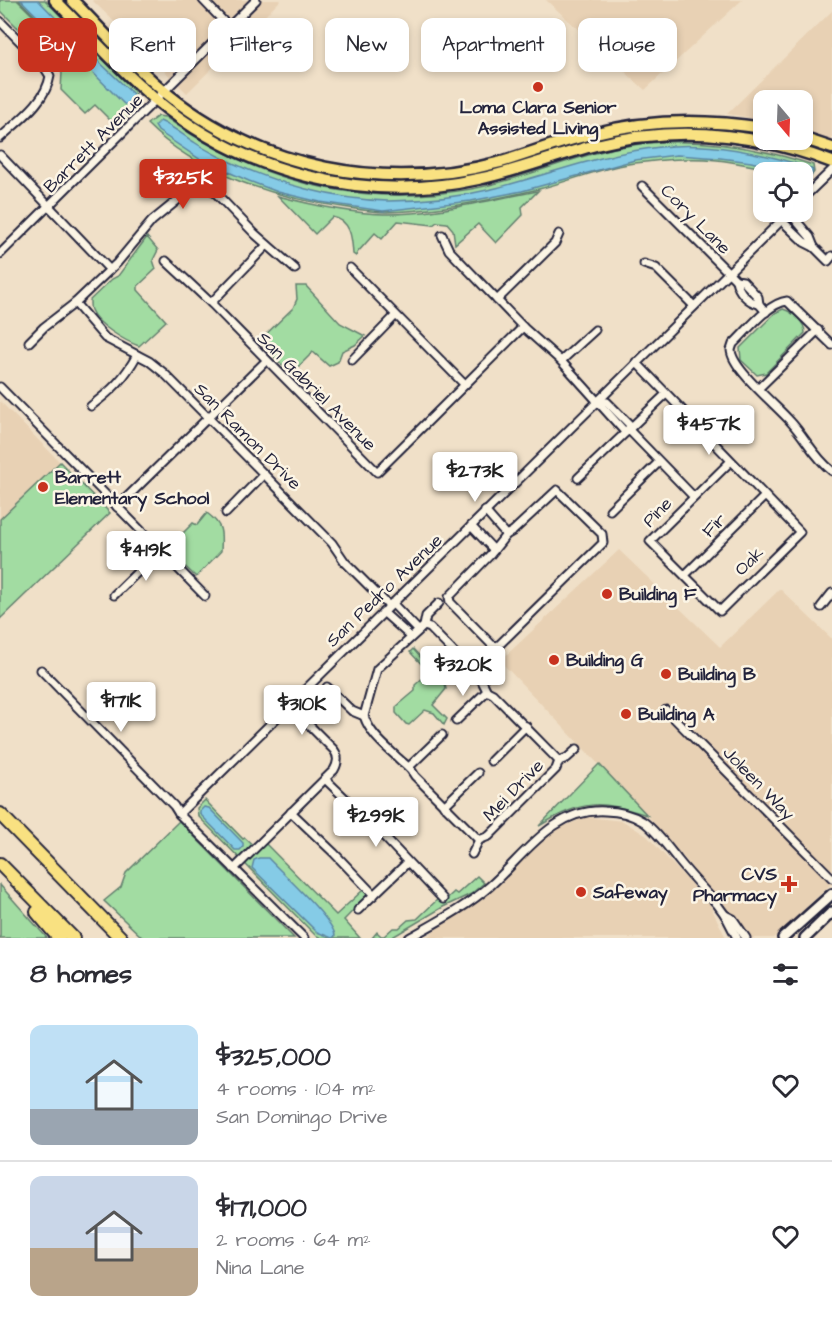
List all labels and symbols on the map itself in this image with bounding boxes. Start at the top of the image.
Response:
marker: Loma Clara Senior Assisted Living [531,80,545,94]
street label: Barrett Avenue [38,88,149,199]
north arrow [753,90,813,150]
place label: Loma Clara Senior Assisted Living [459,95,617,142]
pin: $325K [141,159,225,210]
street label: Cory Lane [654,179,737,261]
street label: San Gabriel Avenue [251,326,382,457]
street label: San Ramon Drive [188,377,307,496]
pin: $457K [667,405,751,456]
pin: $273K [433,452,517,503]
place label: Barrett Elementary School [55,465,210,512]
marker: Barrett Elementary School [36,480,50,494]
street label: Pine [637,492,678,533]
street label: Fir [697,508,732,543]
street label: San Pedro Avenue [321,528,448,653]
pin: $419K [104,531,188,582]
street label: Oak [729,541,770,582]
place label: Building F [619,582,697,608]
marker: Building F [600,587,614,601]
pin: $320K [421,646,505,697]
place label: Building G [566,648,644,674]
marker: Building G [547,653,561,667]
place label: Building B [678,662,756,688]
marker: Building B [659,667,673,681]
pin: $171K [79,682,163,733]
pin: $310K [260,685,344,736]
place label: Building A [638,702,715,728]
marker: Building A [619,707,633,721]
street label: Joleen Way [716,741,800,827]
street label: Mei Drive [477,753,550,827]
pin: $299K [334,797,418,848]
place label: CVS Pharmacy [693,862,777,909]
marker: CVS Pharmacy [782,877,796,891]
place label: Safeway [592,880,668,906]
marker: Safeway [574,885,588,899]

